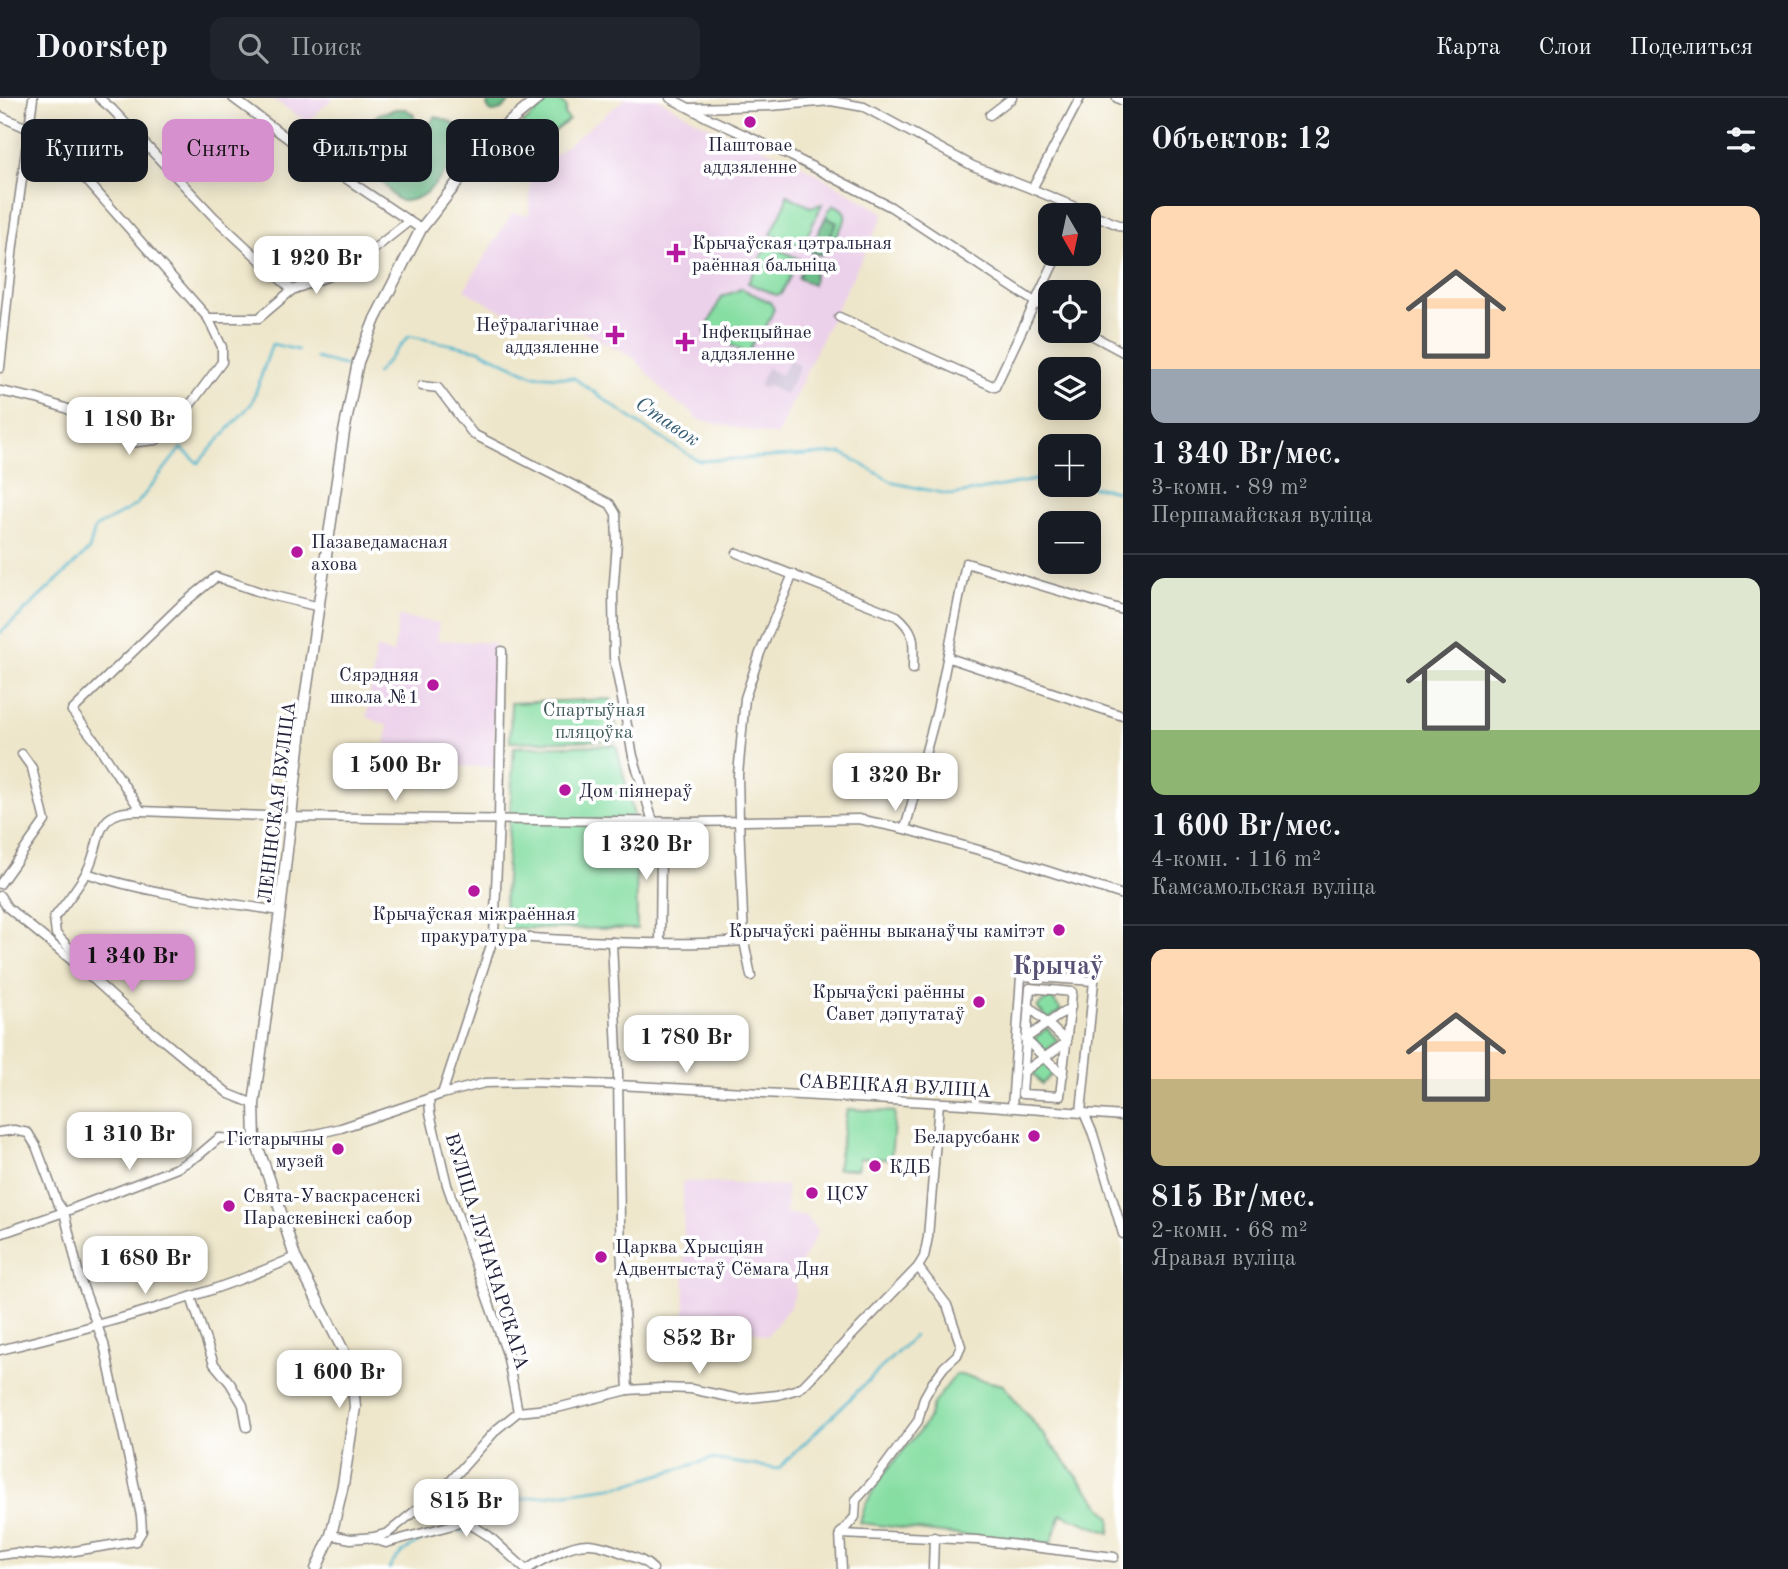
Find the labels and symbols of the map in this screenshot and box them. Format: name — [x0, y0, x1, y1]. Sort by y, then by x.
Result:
marker: Паштовае аддзяленне — [742, 114, 758, 130]
place label: Паштовае аддзяленне — [703, 137, 797, 178]
north arrow — [1038, 203, 1101, 266]
place label: Крычаўская цэтральная раённая бальніца — [692, 235, 892, 276]
pin: 1 920 Br — [244, 236, 388, 296]
marker: Крычаўская цэтральная раённая бальніца — [666, 243, 686, 263]
place label: Неўралагічнае аддзяленне — [476, 317, 599, 358]
place label: Інфекцыйнае аддзяленне — [701, 324, 812, 365]
marker: Неўралагічнае аддзяленне — [605, 325, 625, 345]
marker: Інфекцыйнае аддзяленне — [675, 332, 695, 352]
water label: Ставок — [631, 393, 703, 451]
pin: 1 180 Br — [57, 398, 201, 457]
place label: Пазаведамасная ахова — [311, 534, 448, 575]
marker: Пазаведамасная ахова — [289, 544, 305, 560]
place label: Сярэдняя школа №1 — [330, 667, 419, 708]
marker: Сярэдняя школа №1 — [425, 677, 441, 693]
street label: ЛЕНІНСКАЯ ВУЛІЦА — [257, 700, 300, 904]
park label: Спартыўная пляцоўка — [543, 702, 645, 743]
pin: 1 500 Br — [323, 744, 467, 803]
pin: 1 320 Br — [823, 754, 967, 813]
marker: Дом піянераў — [557, 782, 573, 798]
place label: Дом піянераў — [579, 783, 693, 802]
pin: 1 320 Br — [574, 822, 718, 882]
marker: Крычаўская міжраённая пракуратура — [466, 883, 482, 899]
place label: Крычаўская міжраённая пракуратура — [372, 906, 576, 947]
marker: Крычаўскі раённы выканаўчы камітэт — [1051, 922, 1067, 938]
place label: Крычаўскі раённы выканаўчы камітэт — [729, 923, 1045, 942]
pin: 1 340 Br — [60, 934, 204, 994]
district label: Крычаў — [1012, 954, 1104, 980]
place label: Крычаўскі раённы Савет дэпутатаў — [812, 984, 965, 1025]
marker: Крычаўскі раённы Савет дэпутатаў — [971, 994, 987, 1010]
pin: 1 780 Br — [614, 1016, 758, 1075]
street label: САВЕЦКАЯ ВУЛІЦА — [798, 1073, 992, 1102]
pin: 1 310 Br — [57, 1112, 201, 1172]
marker: Беларусбанк — [1026, 1128, 1042, 1144]
place label: Беларусбанк — [913, 1129, 1020, 1148]
place label: Гістарычны музей — [226, 1131, 324, 1172]
street label: ВУЛІЦА ЛУНАЧАРСКАГА — [441, 1131, 531, 1373]
marker: Гістарычны музей — [330, 1141, 346, 1157]
marker: КДБ — [867, 1158, 883, 1174]
place label: КДБ — [889, 1159, 930, 1178]
marker: ЦСУ — [804, 1185, 820, 1201]
place label: ЦСУ — [826, 1186, 869, 1205]
place label: Свята-Уваскрасенскі Параскевінскі сабор — [243, 1188, 421, 1229]
marker: Свята-Уваскрасенскі Параскевінскі сабор — [221, 1198, 237, 1214]
pin: 1 680 Br — [73, 1236, 217, 1296]
place label: Царква Хрысціян Адвентыстаў Сёмага Дня — [615, 1239, 829, 1280]
marker: Царква Хрысціян Адвентыстаў Сёмага Дня — [593, 1249, 609, 1265]
pin: 852 Br — [642, 1316, 756, 1376]
pin: 1 600 Br — [267, 1350, 411, 1410]
pin: 815 Br — [409, 1480, 523, 1539]

